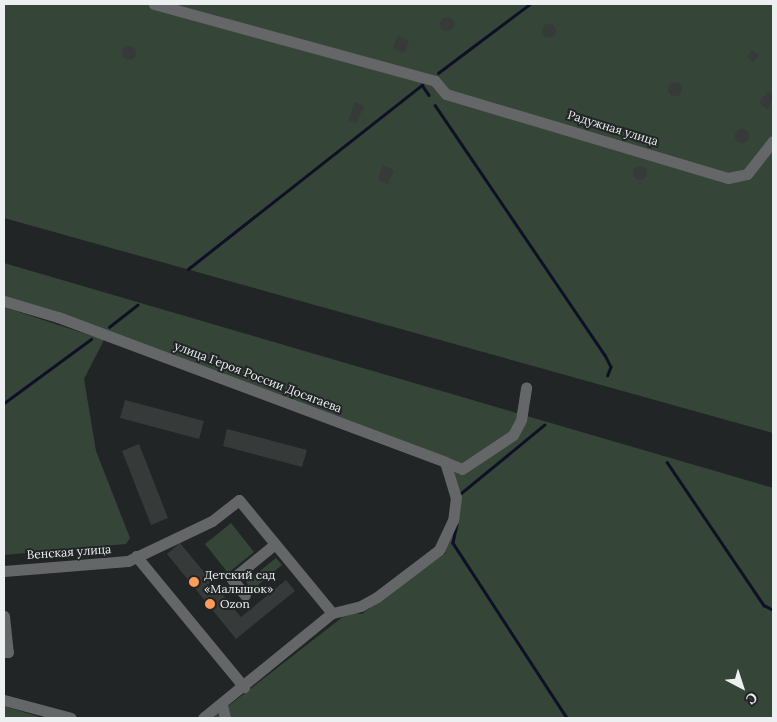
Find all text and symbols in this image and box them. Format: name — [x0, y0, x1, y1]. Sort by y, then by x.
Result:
street label: Радужная улица — [566, 107, 660, 149]
street label: улица Героя России Досягаева — [172, 338, 344, 416]
street label: Венская улица — [26, 542, 112, 562]
place label: Детский сад «Малышок» — [204, 568, 275, 596]
marker: Детский сад «Малышок» — [188, 576, 200, 588]
place label: Ozon — [220, 597, 250, 611]
marker: Ozon — [204, 598, 216, 610]
north arrow — [717, 662, 767, 712]
text: С — [742, 688, 761, 708]

